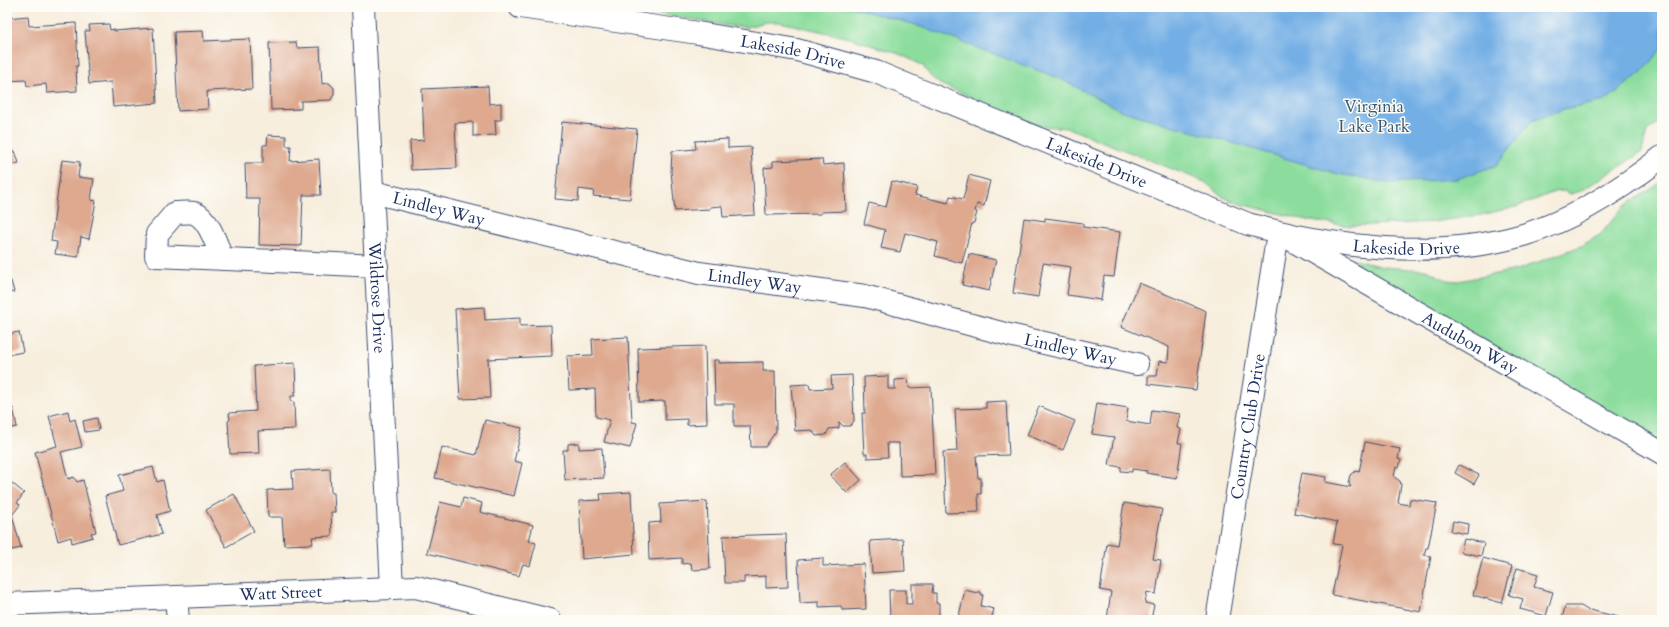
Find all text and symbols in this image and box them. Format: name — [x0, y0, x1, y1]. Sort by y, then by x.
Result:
street label: Lakeside Drive — [739, 29, 849, 75]
park label: Virginia Lake Park — [1338, 95, 1411, 138]
street label: Lakeside Drive — [1043, 131, 1151, 193]
street label: Lindley Way — [390, 186, 488, 231]
street label: Lakeside Drive — [1352, 234, 1461, 260]
street label: Wildrose Drive — [363, 240, 392, 354]
street label: Lindley Way — [706, 263, 803, 299]
street label: Audubon Way — [1418, 306, 1523, 380]
street label: Lindley Way — [1022, 327, 1119, 371]
street label: Country Club Drive — [1225, 352, 1270, 501]
street label: Watt Street — [238, 579, 323, 606]

